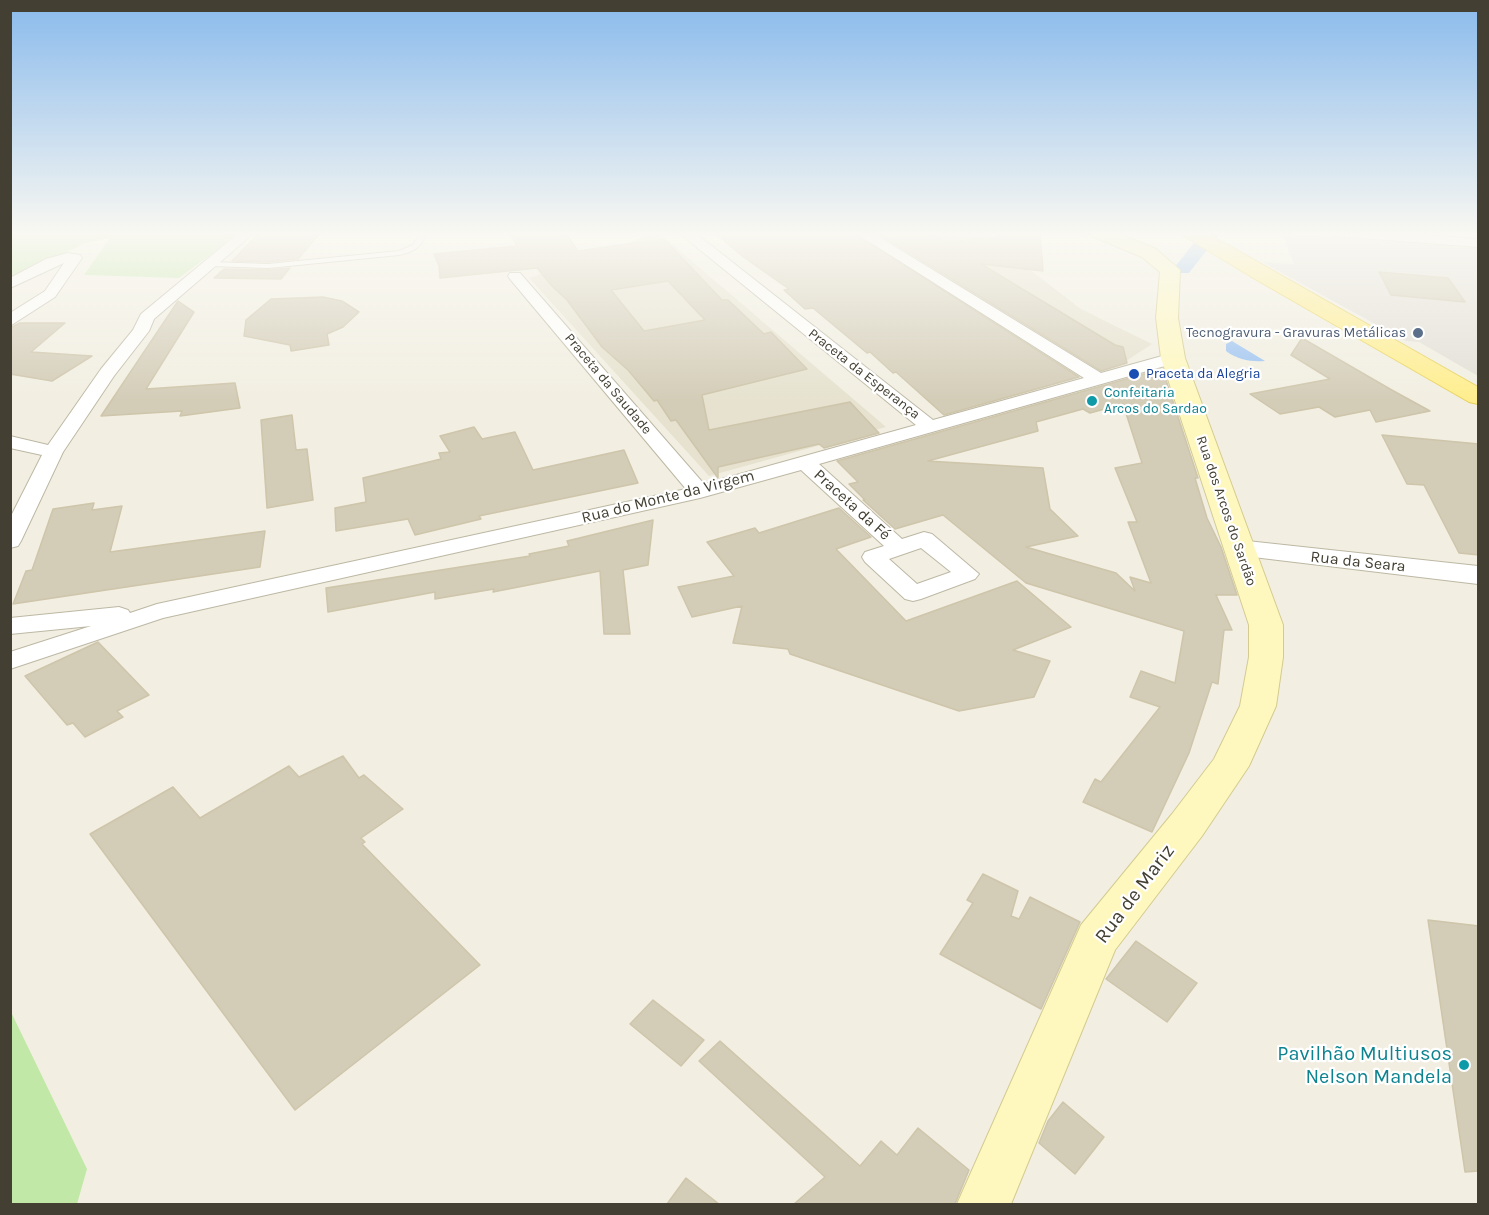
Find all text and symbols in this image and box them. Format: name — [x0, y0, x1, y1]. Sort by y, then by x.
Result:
street label: Praceta da Esperança — [805, 325, 923, 423]
place label: Tecnogravura - Gravuras Metálicas — [1186, 325, 1406, 341]
marker: Tecnogravura - Gravuras Metálicas — [1411, 326, 1425, 340]
street label: Praceta da Saudade — [561, 330, 655, 438]
place label: Praceta da Alegria — [1146, 366, 1261, 382]
marker: Praceta da Alegria — [1127, 367, 1141, 381]
place label: Confeitaria Arcos do Sardao — [1104, 385, 1207, 418]
marker: Confeitaria Arcos do Sardao — [1085, 394, 1099, 408]
street label: Rua dos Arcos do Sardão — [1192, 434, 1260, 588]
street label: Praceta da Fé — [810, 465, 894, 545]
street label: Rua do Monte da Virgem — [579, 466, 757, 528]
street label: Rua da Seara — [1310, 547, 1406, 577]
street label: Rua de Mariz — [1090, 840, 1180, 948]
place label: Pavilhão Multiusos Nelson Mandela — [1277, 1042, 1452, 1089]
marker: Pavilhão Multiusos Nelson Mandela — [1457, 1058, 1471, 1072]

